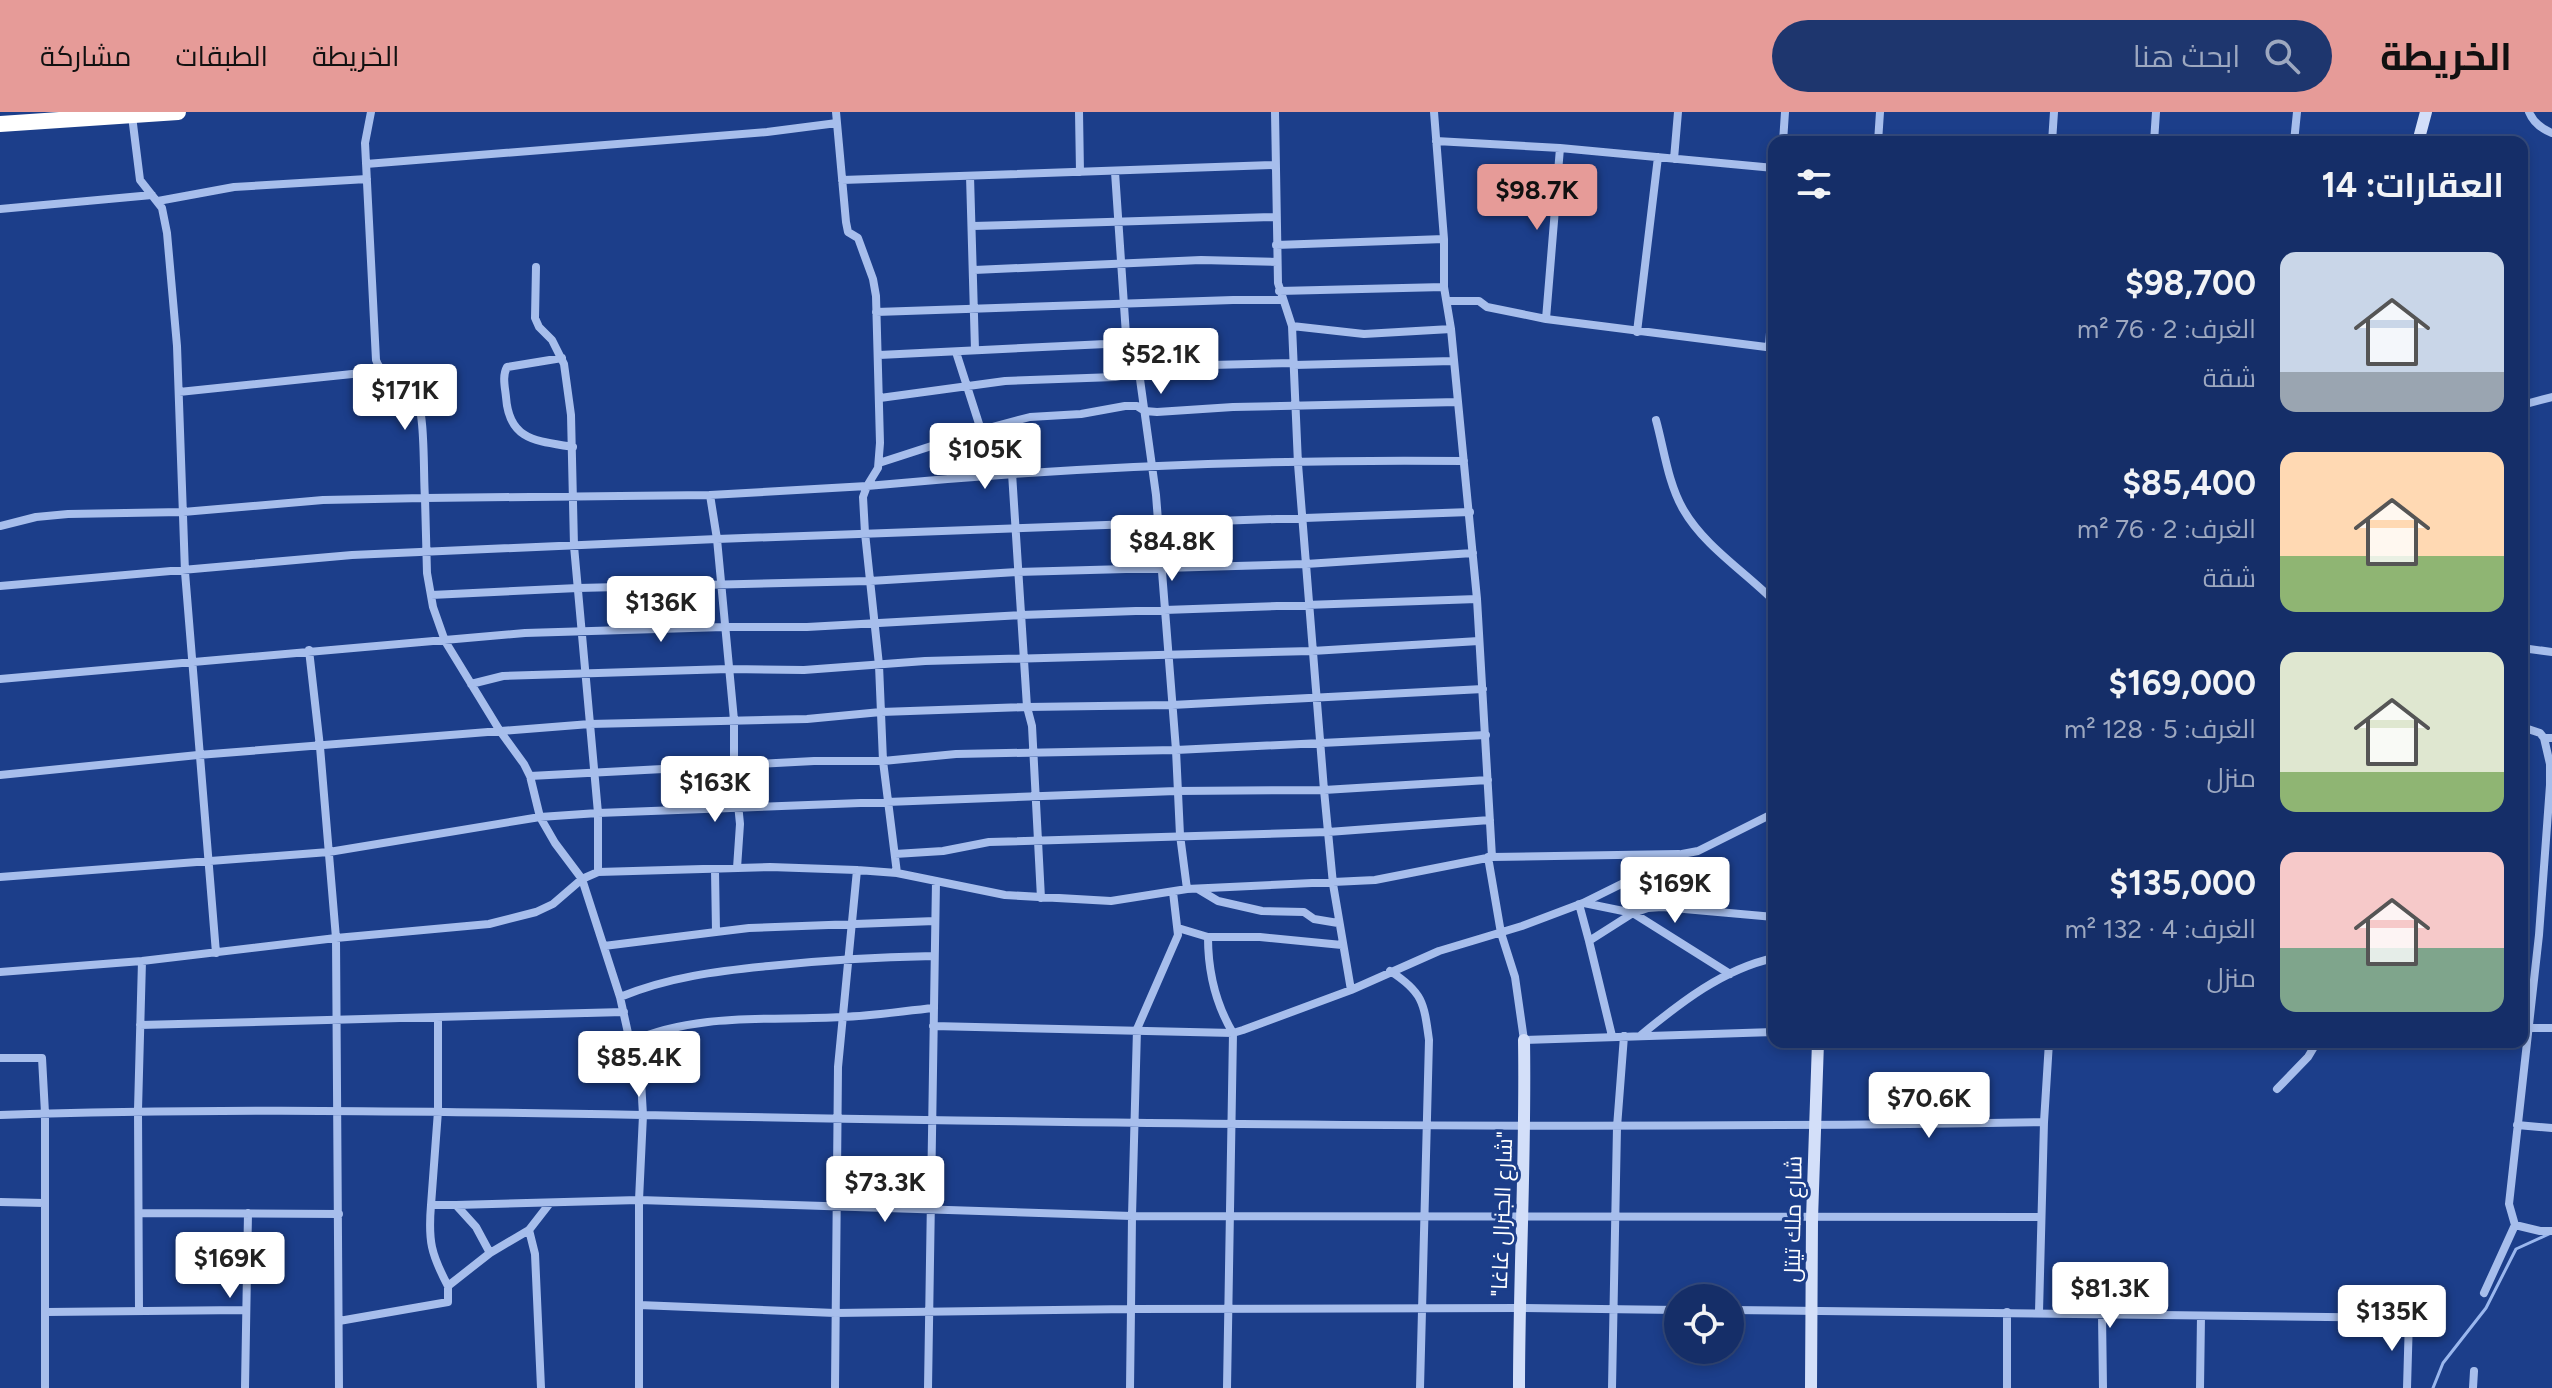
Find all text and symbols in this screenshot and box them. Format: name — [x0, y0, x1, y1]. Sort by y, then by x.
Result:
search box — [1772, 20, 2332, 92]
icon: search — [2260, 34, 2304, 78]
text: الخريطة — [2380, 34, 2512, 80]
text: ابحث هنا — [2133, 38, 2240, 75]
text: مشاركة — [40, 39, 131, 73]
text: الطبقات — [175, 39, 268, 73]
text: الخريطة — [312, 39, 399, 73]
icon: filters — [1792, 162, 1836, 206]
pin: $98.7K — [1472, 164, 1602, 232]
text: العقارات: 14 — [2321, 165, 2504, 206]
text: $98.7K — [1495, 174, 1579, 206]
text: $98,700 — [2125, 263, 2256, 304]
icon: home — [2344, 284, 2440, 380]
text: الغرف: 2 · 76 m² — [2077, 313, 2256, 345]
pin: $52.1K — [1096, 328, 1226, 396]
text: $52.1K — [1121, 338, 1201, 370]
text: شقة — [2203, 362, 2256, 394]
pin: $171K — [349, 364, 461, 432]
text: $171K — [371, 374, 439, 406]
pin: $105K — [929, 423, 1041, 491]
text: $105K — [948, 433, 1022, 465]
text: $85,400 — [2122, 463, 2256, 504]
icon: home — [2344, 484, 2440, 580]
text: الغرف: 2 · 76 m² — [2077, 513, 2256, 545]
pin: $84.8K — [1107, 515, 1237, 583]
text: $84.8K — [1129, 525, 1215, 557]
text: شقة — [2203, 562, 2256, 594]
pin: $136K — [605, 576, 717, 644]
text: $136K — [625, 586, 697, 618]
text: $169,000 — [2109, 663, 2256, 704]
icon: home — [2344, 684, 2440, 780]
text: الغرف: 5 · 128 m² — [2064, 713, 2256, 745]
pin: $163K — [659, 756, 771, 824]
text: منزل — [2207, 762, 2256, 794]
text: $163K — [679, 766, 751, 798]
pin: $169K — [1619, 857, 1731, 925]
text: $135,000 — [2109, 863, 2256, 904]
text: $169K — [1639, 867, 1711, 899]
icon: home — [2344, 884, 2440, 980]
text: الغرف: 4 · 132 m² — [2065, 913, 2256, 945]
text: منزل — [2207, 962, 2256, 994]
pin: $85.4K — [574, 1031, 704, 1099]
text: $85.4K — [596, 1041, 682, 1073]
pin: $70.6K — [1864, 1072, 1994, 1140]
text: $70.6K — [1887, 1082, 1971, 1114]
street label: "شارع الجنرال غاغا" — [1486, 1131, 1519, 1297]
pin: $73.3K — [820, 1156, 950, 1224]
street label: شارع ملك تيتل — [1778, 1156, 1809, 1283]
text: $73.3K — [844, 1166, 926, 1198]
pin: $169K — [174, 1232, 286, 1300]
text: $169K — [194, 1242, 266, 1274]
pin: $81.3K — [2045, 1262, 2175, 1330]
text: $81.3K — [2070, 1272, 2150, 1304]
map controls — [1664, 1284, 1744, 1364]
button: locate — [1664, 1284, 1744, 1364]
pin: $135K — [2336, 1285, 2448, 1353]
text: $135K — [2356, 1295, 2428, 1327]

